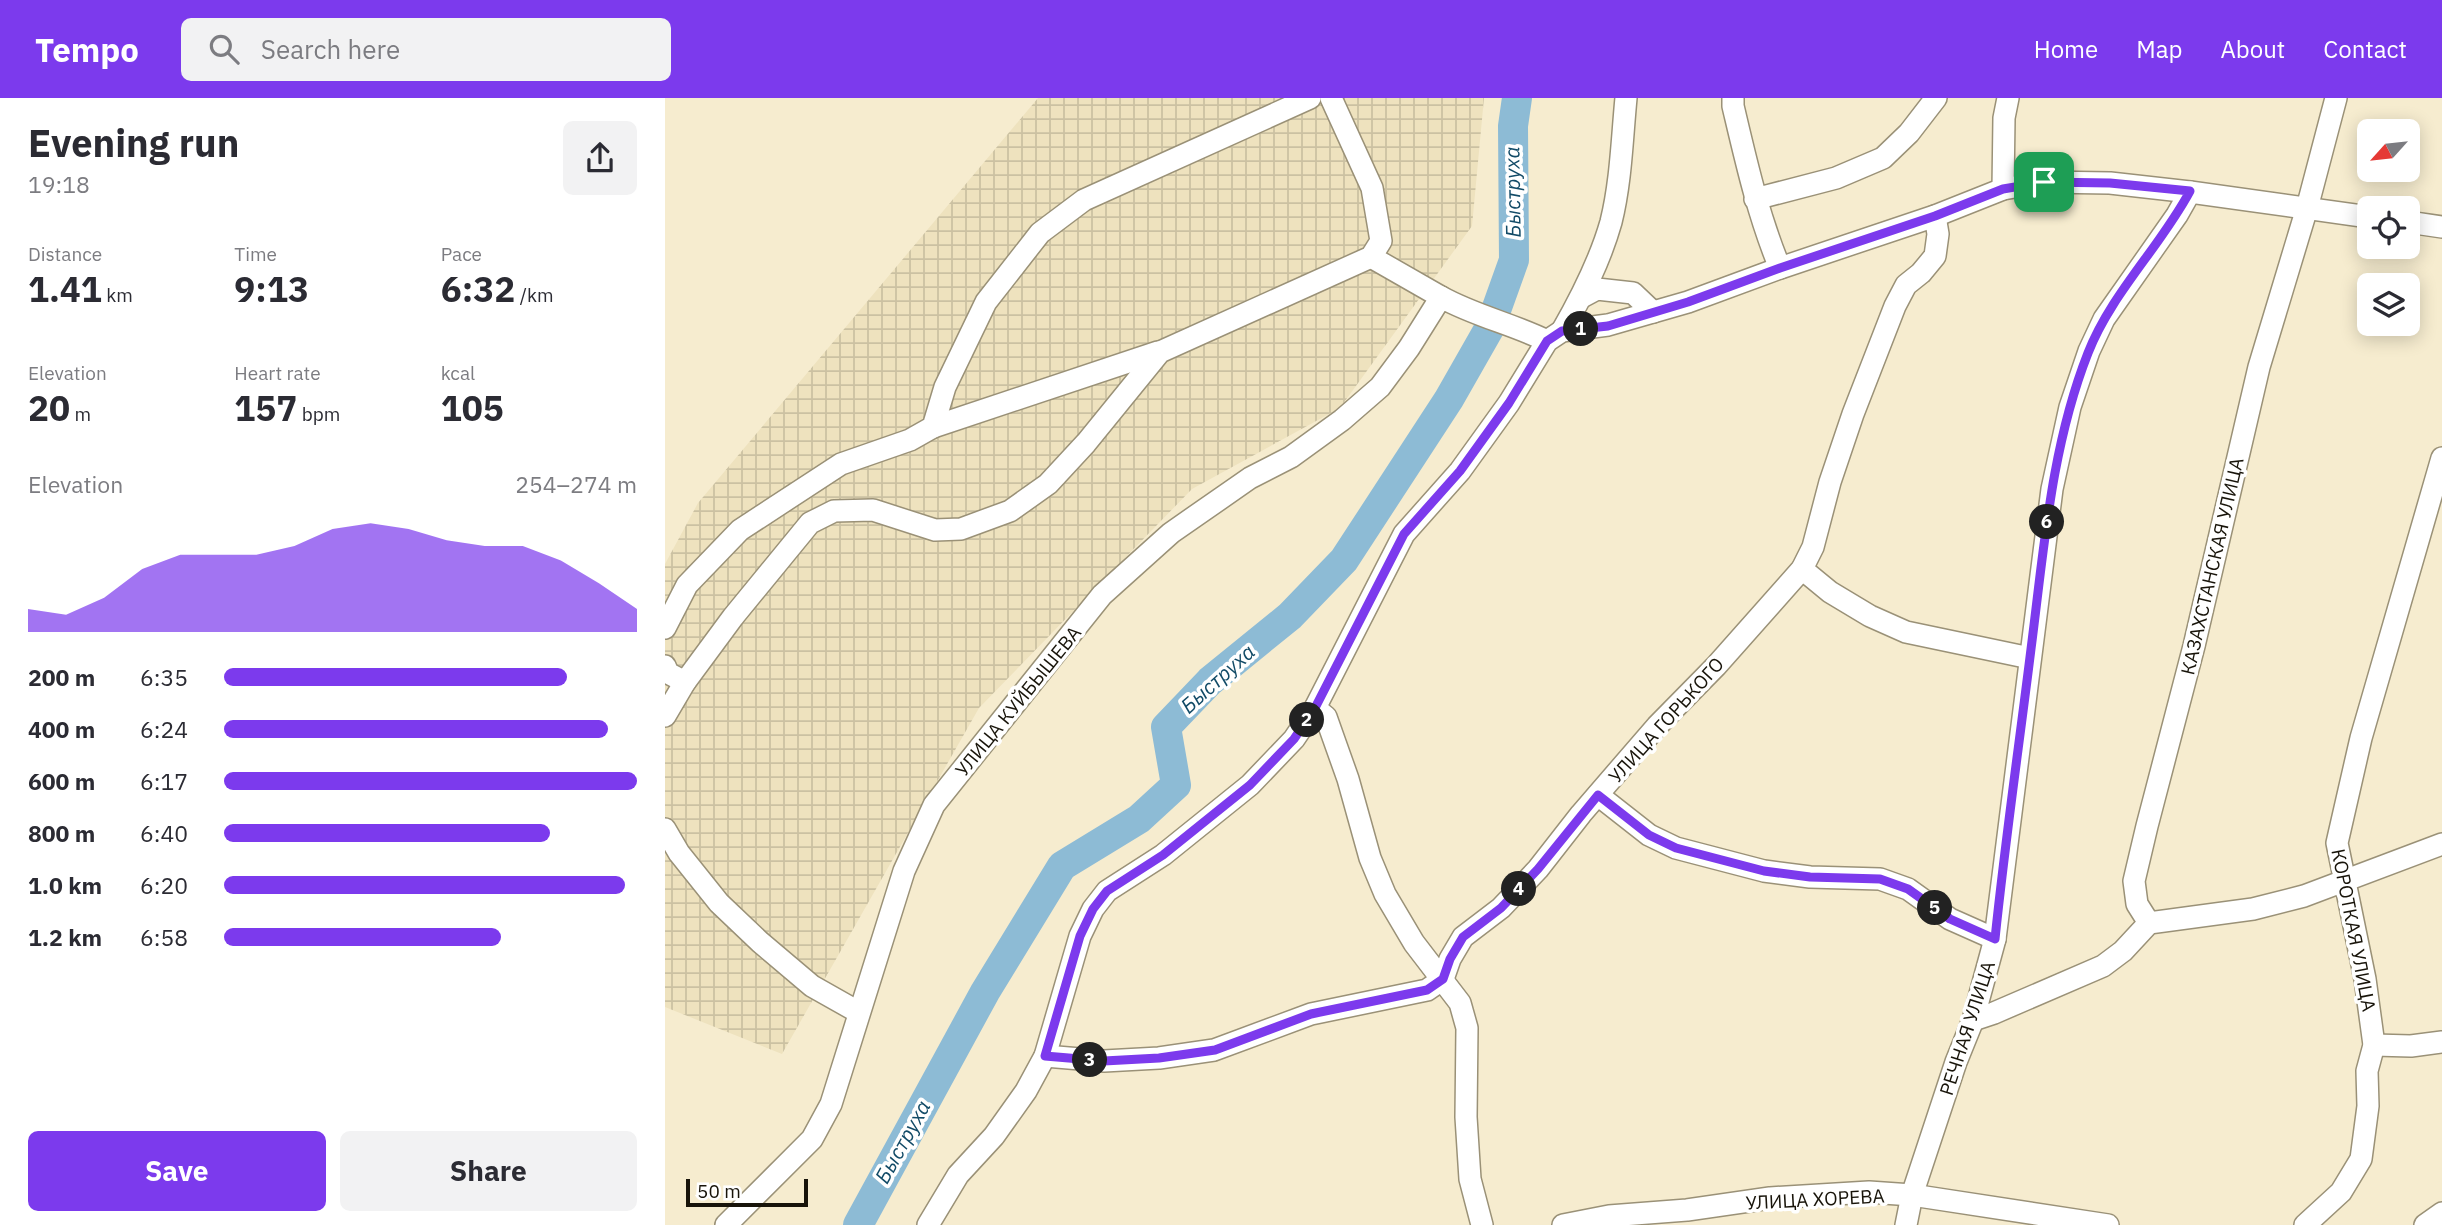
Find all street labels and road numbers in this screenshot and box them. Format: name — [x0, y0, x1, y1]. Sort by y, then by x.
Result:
street label: КАЗАХСТАНСКАЯ УЛИЦА — [2175, 455, 2249, 677]
street label: УЛИЦА КУЙБЫШЕВА — [950, 621, 1086, 781]
street label: УЛИЦА ГОРЬКОГО — [1603, 652, 1729, 788]
street label: КОРОТКАЯ УЛИЦА — [2326, 847, 2382, 1013]
street label: РЕЧНАЯ УЛИЦА — [1934, 958, 2000, 1098]
street label: УЛИЦА ХОРЕВА — [1745, 1183, 1885, 1215]

